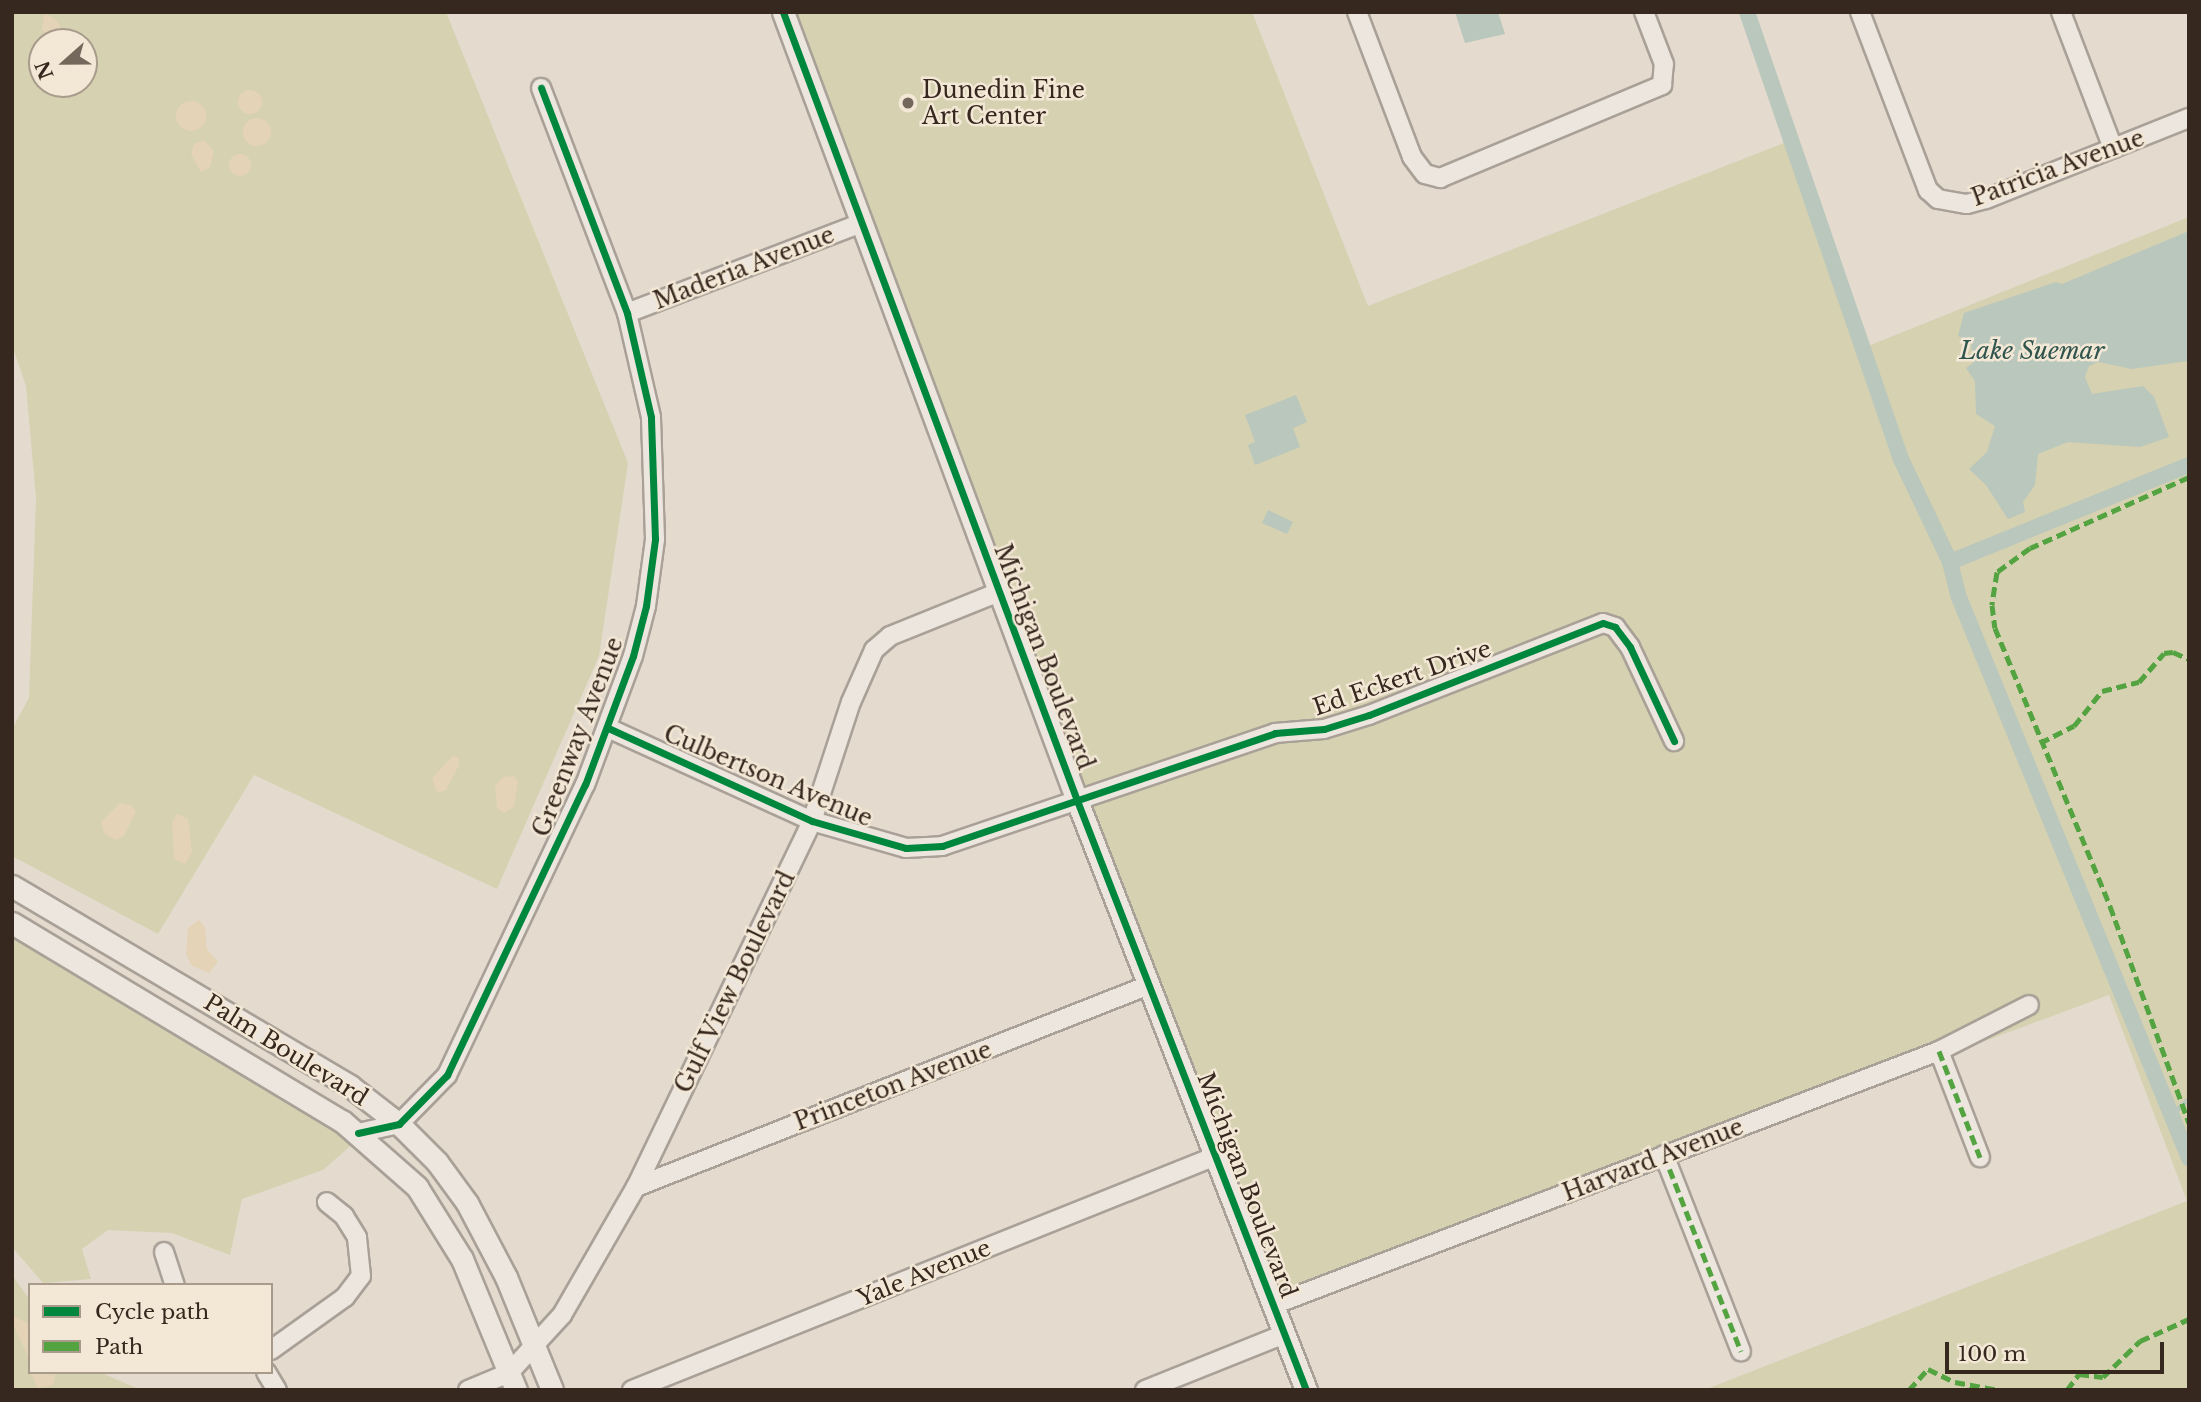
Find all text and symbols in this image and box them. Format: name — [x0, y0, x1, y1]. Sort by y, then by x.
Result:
north arrow — [28, 28, 98, 98]
text: N — [31, 58, 59, 82]
place label: Dunedin Fine Art Center — [922, 76, 1085, 130]
marker: Dunedin Fine Art Center — [900, 95, 916, 111]
street label: Patricia Avenue — [1967, 124, 2149, 212]
street label: Maderia Avenue — [649, 221, 839, 315]
water label: Lake Suemar — [1959, 337, 2105, 365]
street label: Michigan Boulevard — [988, 540, 1100, 774]
street label: Greenway Avenue — [527, 633, 629, 841]
street label: Ed Eckert Drive — [1309, 635, 1495, 721]
street label: Culbertson Avenue — [659, 719, 877, 833]
street label: Gulf View Boulevard — [669, 866, 801, 1098]
street label: Palm Boulevard — [199, 988, 373, 1112]
street label: Princeton Avenue — [790, 1036, 996, 1136]
street label: Michigan Boulevard — [1191, 1068, 1303, 1302]
street label: Harvard Avenue — [1558, 1113, 1748, 1207]
street label: Yale Avenue — [853, 1234, 995, 1312]
legend — [28, 1283, 273, 1374]
text: Cycle path — [95, 1299, 209, 1325]
scale bar — [1949, 1328, 2168, 1372]
text: Path — [95, 1334, 143, 1360]
text: 100 m — [1958, 1341, 2026, 1367]

